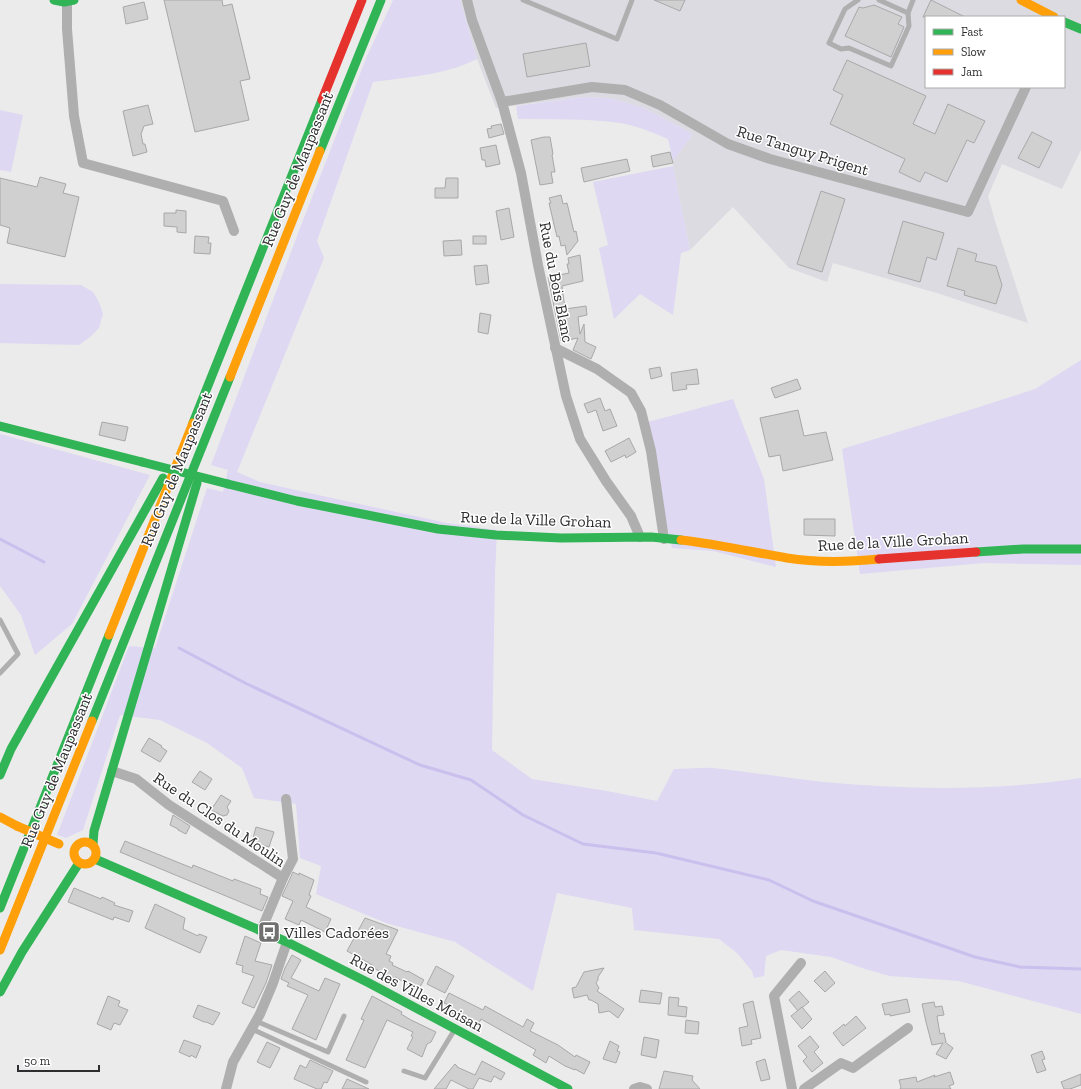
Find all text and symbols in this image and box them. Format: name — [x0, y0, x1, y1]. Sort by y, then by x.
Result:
legend — [925, 16, 1065, 88]
text: Fast — [961, 25, 984, 39]
text: Slow — [961, 45, 987, 59]
text: Jam — [961, 65, 983, 79]
street label: Rue Guy de Maupassant — [258, 89, 337, 249]
street label: Rue Tanguy Prigent — [735, 121, 871, 180]
street label: Rue du Bois Blanc — [535, 220, 578, 344]
street label: Rue Guy de Maupassant — [137, 389, 216, 549]
street label: Rue de la Ville Grohan — [460, 507, 613, 532]
street label: Rue de la Ville Grohan — [817, 528, 970, 555]
street label: Rue Guy de Maupassant — [17, 690, 96, 850]
street label: Rue du Clos du Moulin — [150, 768, 290, 871]
bus stop icon: Villes Cadorées — [256, 919, 282, 945]
place label: Villes Cadorées — [283, 923, 389, 942]
street label: Rue des Villes Moisan — [347, 949, 487, 1036]
scale bar — [18, 1047, 99, 1073]
text: 50 m — [24, 1054, 51, 1068]

